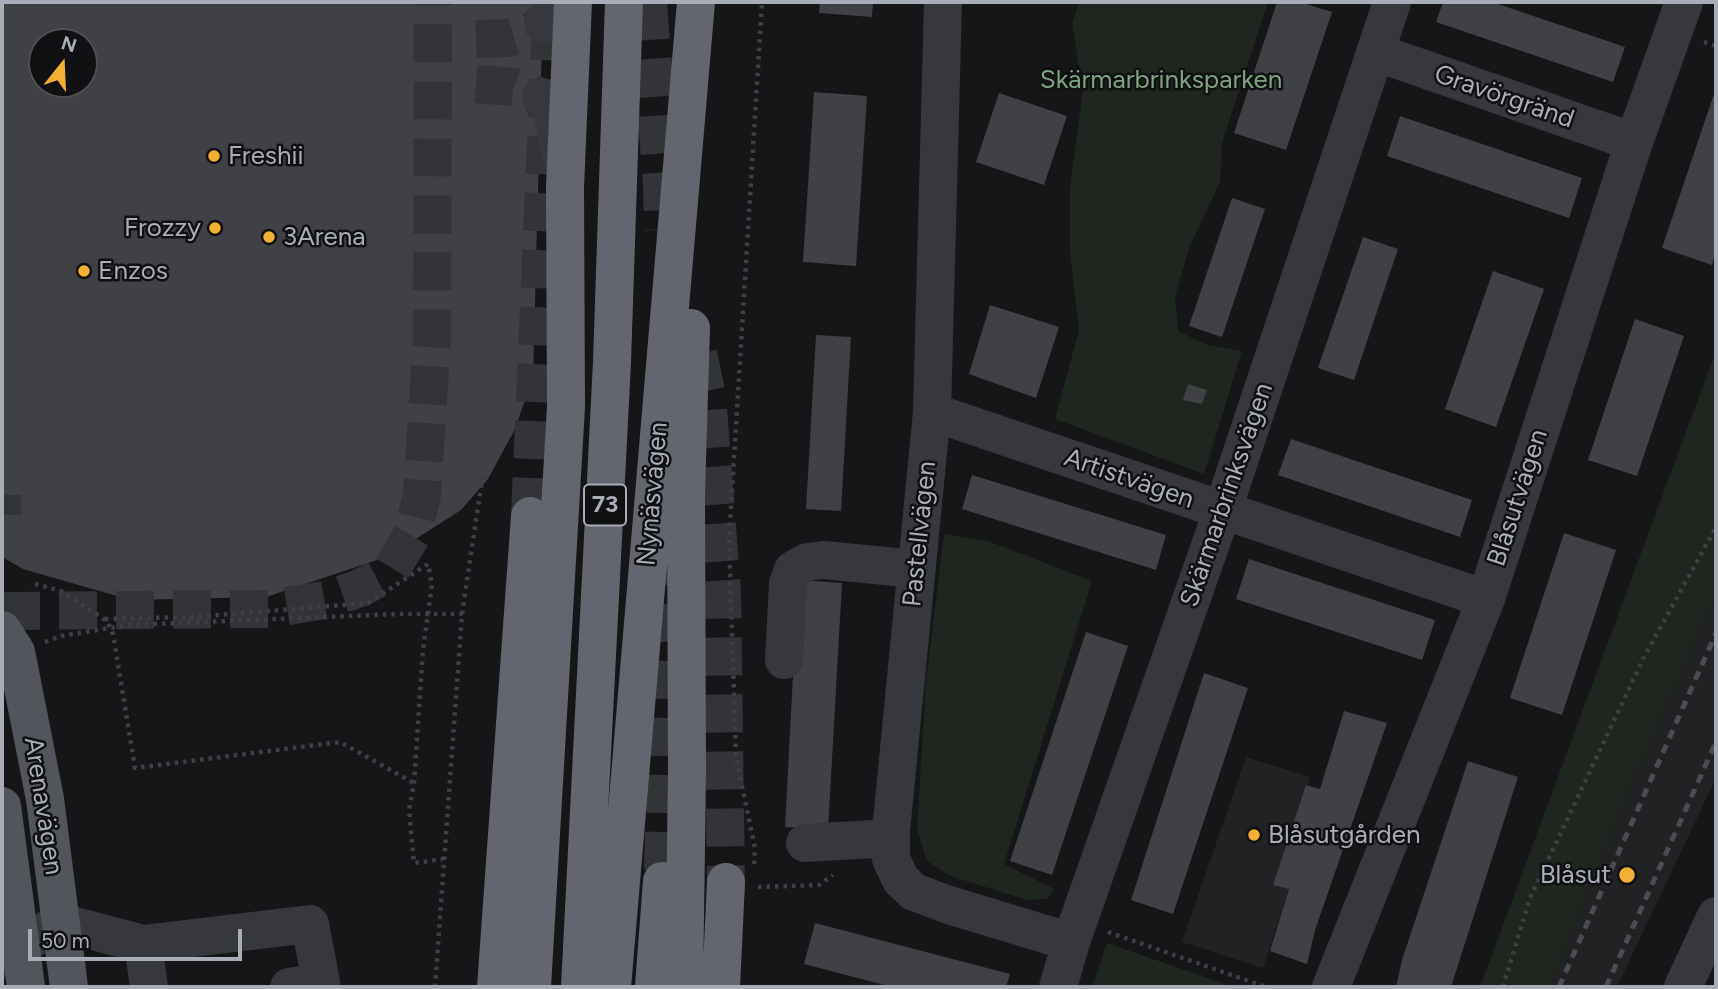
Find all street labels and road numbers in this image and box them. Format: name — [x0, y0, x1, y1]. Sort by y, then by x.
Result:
street label: Gravörgränd — [1430, 59, 1578, 135]
street label: Skärmarbrinksvägen — [1174, 379, 1280, 611]
street label: Nynäsvägen — [631, 421, 675, 567]
street label: Blåsutvägen — [1481, 426, 1555, 570]
street label: Artistvägen — [1060, 442, 1198, 516]
street label: Pastellvägen — [897, 460, 943, 608]
road number: 73 — [584, 484, 626, 526]
street label: Arenavägen — [17, 735, 69, 877]

